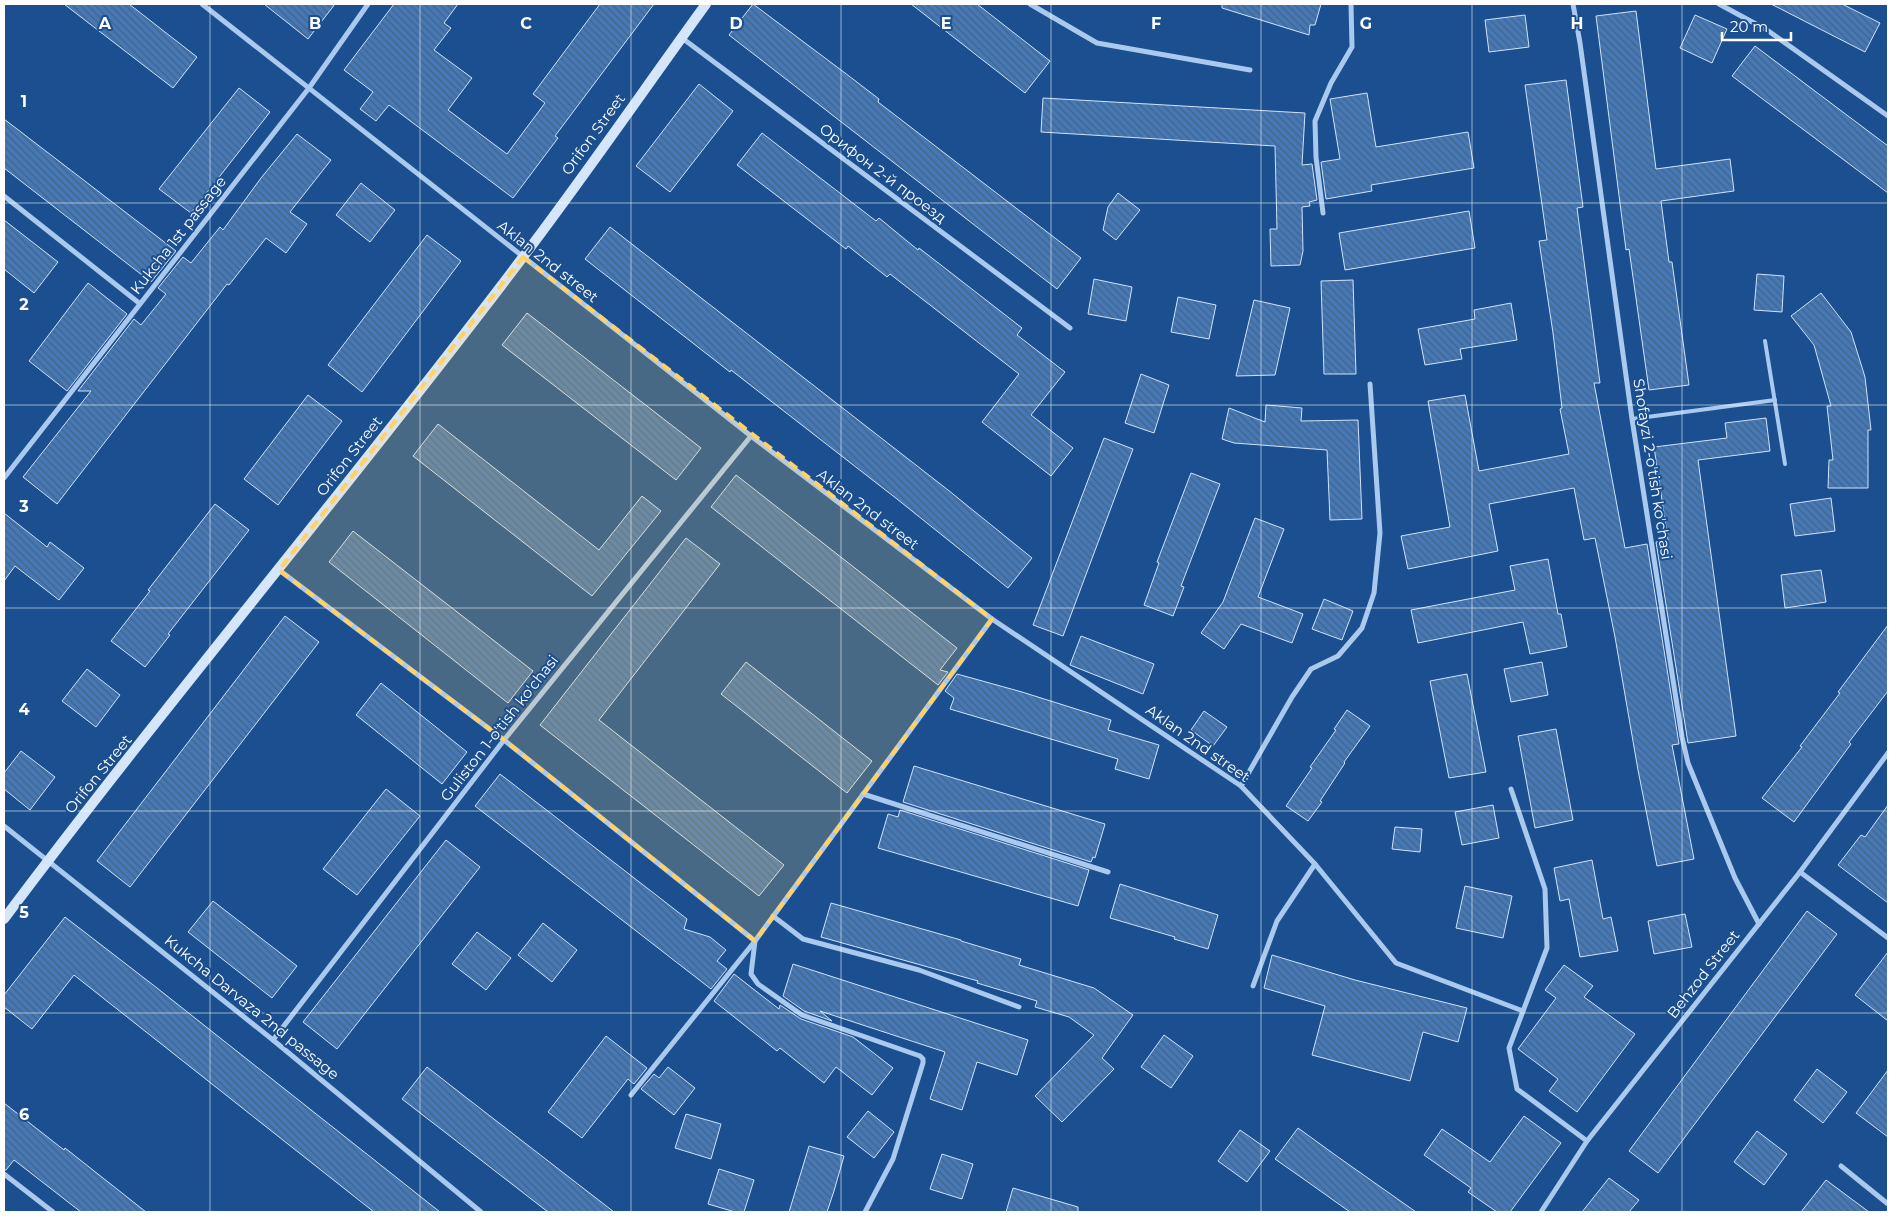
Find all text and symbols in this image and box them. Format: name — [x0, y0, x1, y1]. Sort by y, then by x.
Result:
scale bar — [1722, 10, 1791, 42]
text: A — [98, 14, 112, 33]
text: B — [309, 14, 321, 33]
text: C — [520, 14, 532, 33]
text: D — [729, 14, 743, 33]
text: E — [941, 14, 951, 33]
text: F — [1151, 14, 1161, 33]
text: G — [1360, 14, 1372, 33]
text: H — [1571, 14, 1583, 33]
text: 20 m — [1730, 17, 1768, 36]
street label: Orifon Street — [557, 89, 629, 179]
text: 1 — [21, 92, 27, 111]
street label: Орифон 2-й проезд — [816, 119, 950, 227]
street label: Kukcha 1st passage — [126, 172, 230, 298]
street label: Аklаn 2nd street — [494, 216, 602, 306]
text: 2 — [19, 295, 29, 314]
street label: Shofayzi 2-o'tish ko'chasi — [1629, 377, 1677, 561]
street label: Orifon Street — [312, 412, 386, 500]
street label: Аklаn 2nd street — [813, 464, 923, 554]
text: 3 — [18, 497, 29, 516]
street label: Guliston 1-o'tish ko'chasi — [436, 651, 562, 805]
text: 4 — [18, 700, 30, 719]
street label: Аklаn 2nd street — [1142, 700, 1254, 786]
street label: Orifon Street — [60, 731, 136, 817]
text: 5 — [19, 903, 29, 922]
street label: Behzod Street — [1663, 926, 1743, 1022]
street label: Kukcha Darvaza 2nd passage — [161, 931, 343, 1083]
text: 6 — [19, 1105, 29, 1124]

